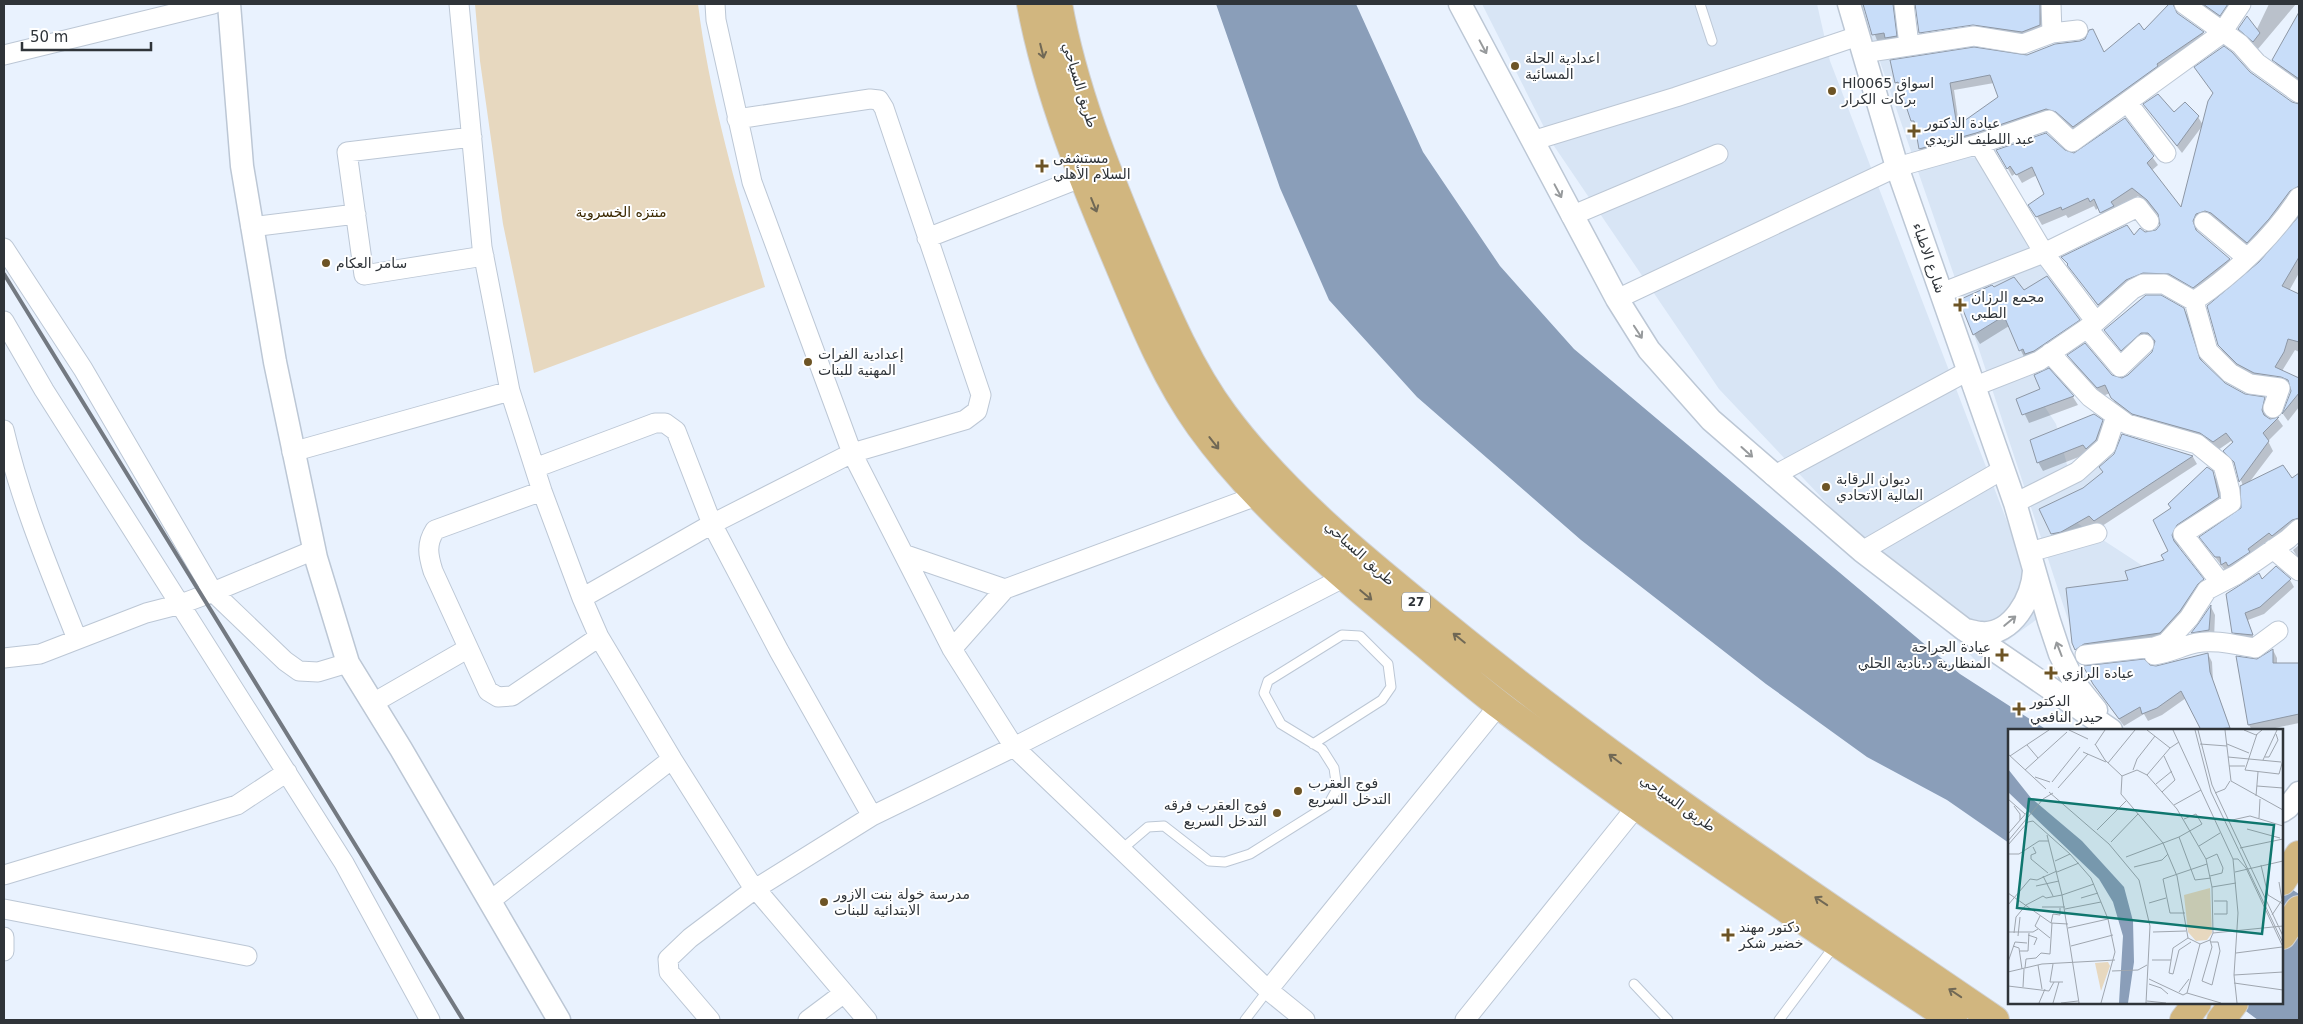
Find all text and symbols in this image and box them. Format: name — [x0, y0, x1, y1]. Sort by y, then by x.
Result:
scale bar — [22, 20, 151, 52]
text: 50 m — [30, 28, 68, 46]
one-way arrow — [1479, 39, 1488, 54]
street label: طريق السياحي — [1058, 40, 1101, 130]
one-way arrow — [1038, 43, 1047, 59]
place label: اعدادية الحلة المسائية — [1525, 50, 1600, 82]
marker: اعدادية الحلة المسائية — [1509, 60, 1521, 72]
place label: Hl0065 اسواق بركات الكرار — [1841, 75, 1934, 108]
marker: Hl0065 اسواق بركات الكرار — [1826, 85, 1838, 97]
place label: عيادة الدكتور عبد اللطيف الزيدي — [1924, 115, 2035, 148]
marker: عيادة الدكتور عبد اللطيف الزيدي — [1907, 124, 1921, 138]
place label: مستشفى السلام الأهلي — [1053, 150, 1131, 183]
marker: مستشفى السلام الأهلي — [1035, 159, 1049, 173]
one-way arrow — [1554, 183, 1563, 198]
one-way arrow — [1090, 197, 1099, 212]
park label: منتزه الخسروية — [575, 204, 667, 221]
street label: شارع الاطباء — [1909, 221, 1949, 296]
place label: سامر العكام — [336, 255, 407, 272]
marker: سامر العكام — [320, 257, 332, 269]
place label: مجمع الرزان الطبي — [1971, 289, 2044, 322]
marker: مجمع الرزان الطبي — [1953, 298, 1967, 312]
one-way arrow — [1633, 325, 1643, 339]
place label: إعدادية الفرات المهنية للبنات — [818, 346, 904, 379]
marker: إعدادية الفرات المهنية للبنات — [802, 356, 814, 368]
one-way arrow — [1208, 436, 1219, 449]
one-way arrow — [1740, 447, 1753, 458]
place label: ديوان الرقابة المالية الاتحادي — [1836, 471, 1923, 504]
marker: ديوان الرقابة المالية الاتحادي — [1820, 481, 1832, 493]
street label: طريق السياحي — [1321, 517, 1398, 589]
one-way arrow — [1359, 589, 1372, 600]
road number: 27 — [1402, 592, 1430, 612]
one-way arrow — [2003, 615, 2016, 627]
one-way arrow — [1453, 632, 1466, 643]
place label: عيادة الجراحة المنظارية د.نادية الحلي — [1858, 639, 1991, 672]
one-way arrow — [2054, 642, 2063, 657]
marker: عيادة الجراحة المنظارية د.نادية الحلي — [1995, 648, 2009, 662]
place label: عيادة الرازي — [2062, 665, 2134, 682]
marker: عيادة الرازي — [2044, 666, 2058, 680]
place label: الدكتور حيدر النافعي — [2029, 693, 2103, 726]
marker: الدكتور حيدر النافعي — [2012, 702, 2026, 716]
inset map — [2008, 729, 2283, 1004]
one-way arrow — [1609, 753, 1622, 764]
street label: طريق السياحي — [1637, 771, 1719, 836]
place label: فوج العقرب التدخل السريع — [1308, 775, 1391, 808]
marker: فوج العقرب التدخل السريع — [1292, 785, 1304, 797]
place label: فوج العقرب فرقه التدخل السريع — [1164, 797, 1267, 830]
marker: فوج العقرب فرقه التدخل السريع — [1271, 807, 1283, 819]
place label: مدرسة خولة بنت الازور الابتدائية للبنات — [833, 886, 970, 918]
marker: مدرسة خولة بنت الازور الابتدائية للبنات — [818, 896, 830, 908]
one-way arrow — [1814, 896, 1828, 906]
place label: دكتور مهند خضير شكر — [1738, 919, 1803, 952]
marker: دكتور مهند خضير شكر — [1721, 928, 1735, 942]
one-way arrow — [1948, 988, 1962, 998]

